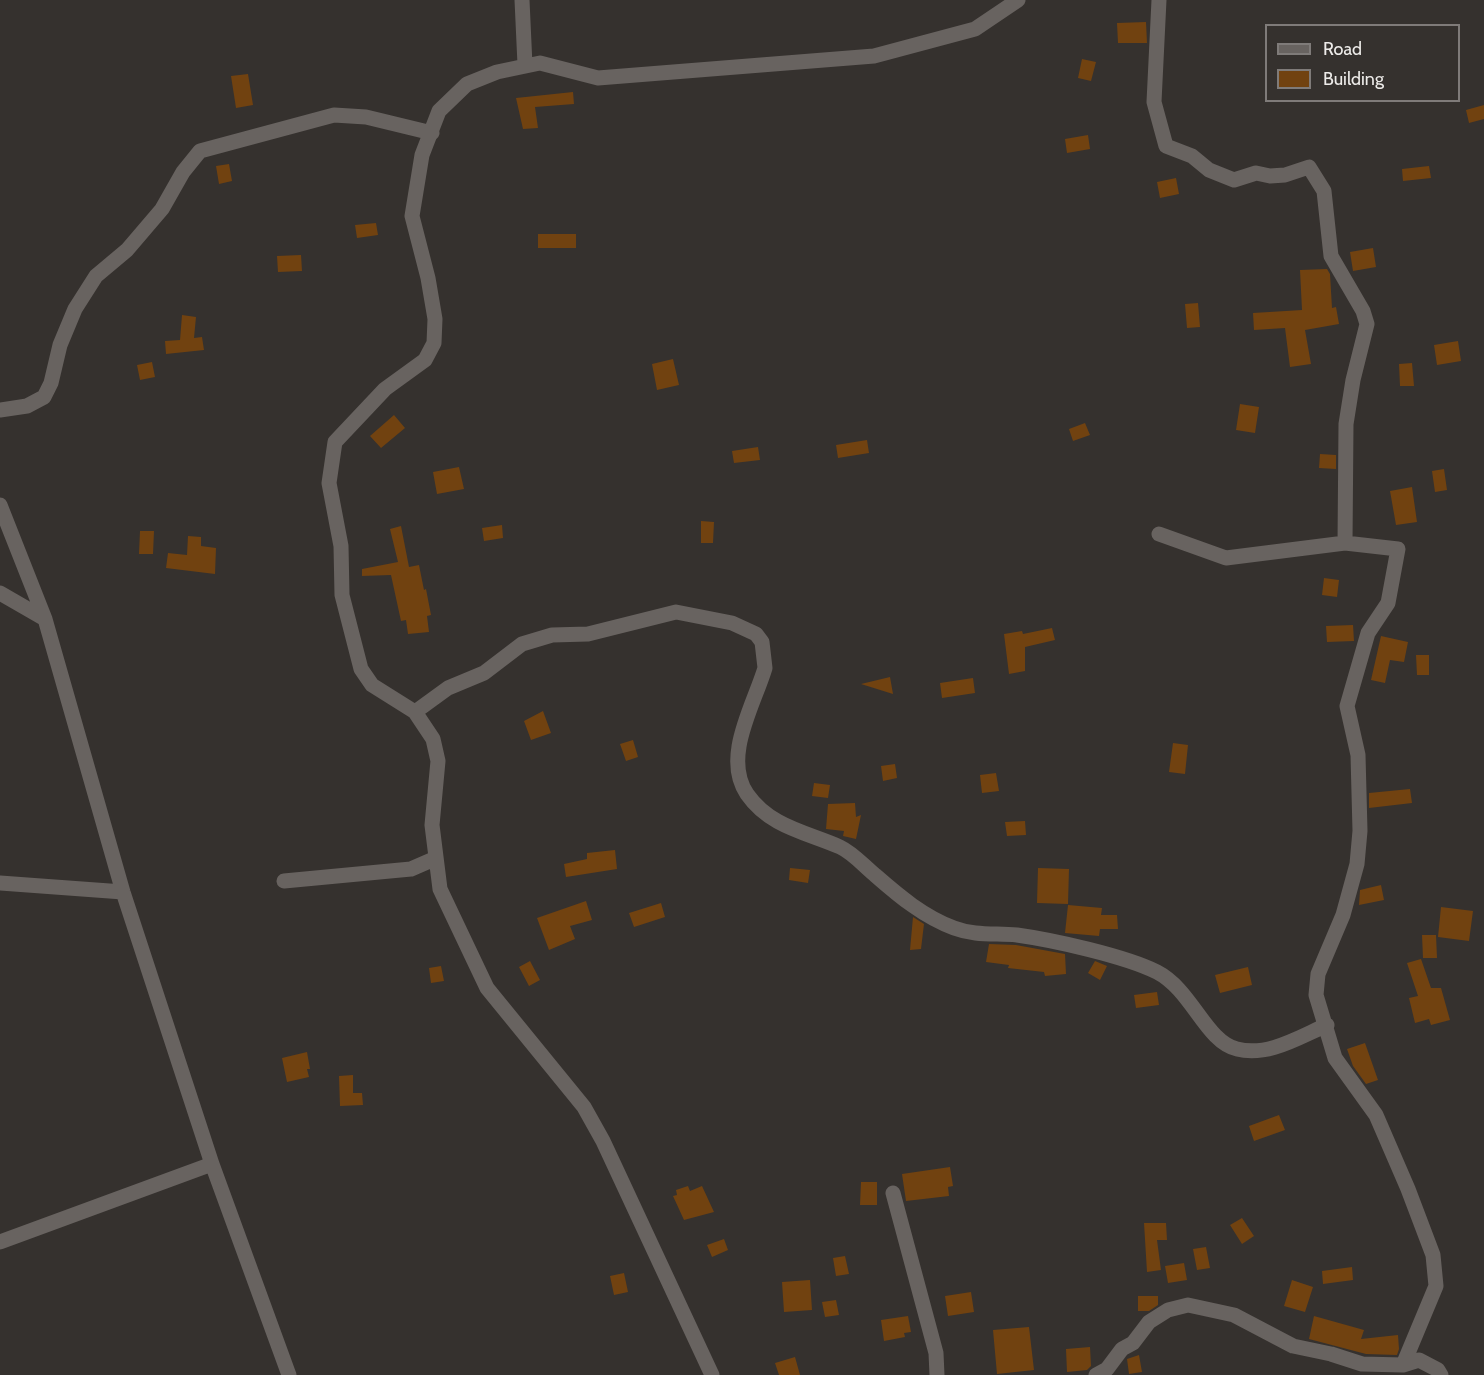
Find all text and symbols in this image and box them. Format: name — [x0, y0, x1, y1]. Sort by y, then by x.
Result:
legend — [1265, 24, 1460, 102]
text: Road — [1323, 38, 1362, 60]
text: Building — [1323, 68, 1384, 90]

